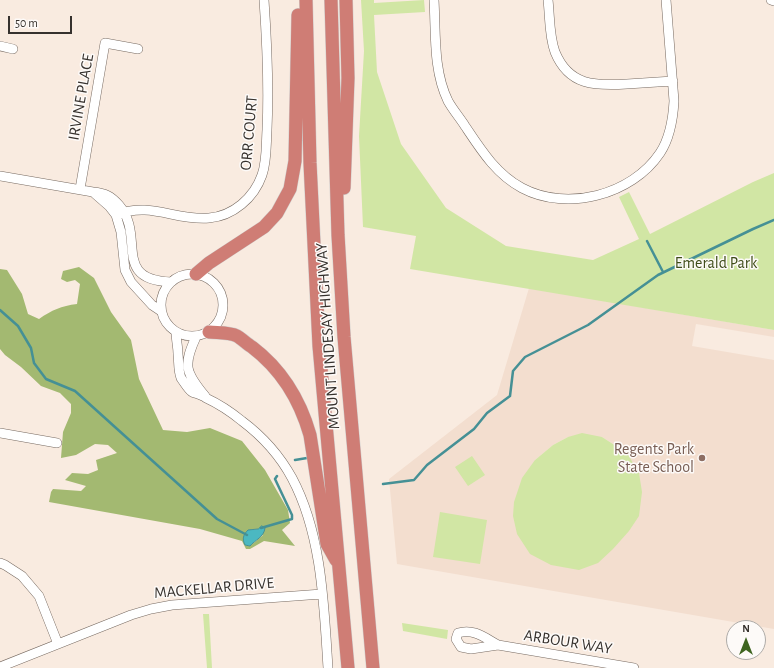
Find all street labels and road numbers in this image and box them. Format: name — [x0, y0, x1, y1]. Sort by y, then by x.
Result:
street label: IRVINE PLACE — [64, 52, 98, 142]
street label: ORR COURT — [236, 95, 262, 171]
street label: MOUNT LINDESAY HIGHWAY — [312, 242, 344, 430]
street label: MACKELLAR DRIVE — [153, 573, 275, 603]
street label: ARBOUR WAY — [522, 626, 614, 658]

